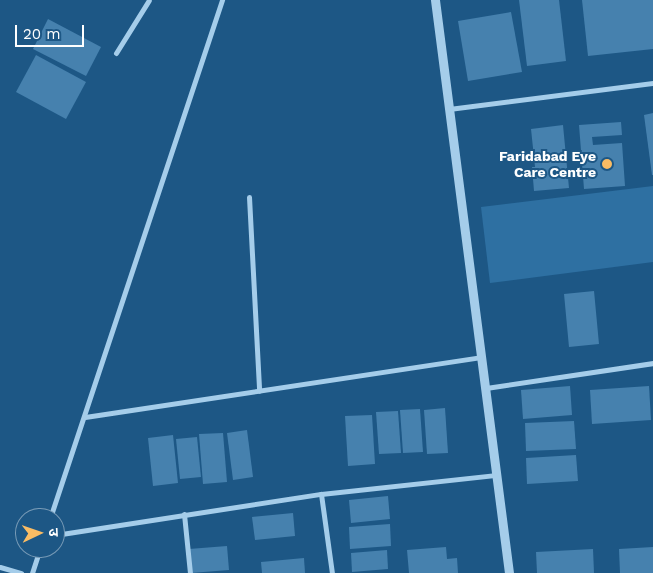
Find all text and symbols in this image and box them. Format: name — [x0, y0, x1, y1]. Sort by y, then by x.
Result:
scale bar — [18, 15, 86, 47]
text: 20 m — [23, 25, 61, 43]
place label: Faridabad Eye Care Centre — [499, 148, 596, 180]
marker: Faridabad Eye Care Centre — [600, 157, 614, 171]
north arrow — [15, 508, 65, 558]
text: उ — [46, 528, 62, 537]

